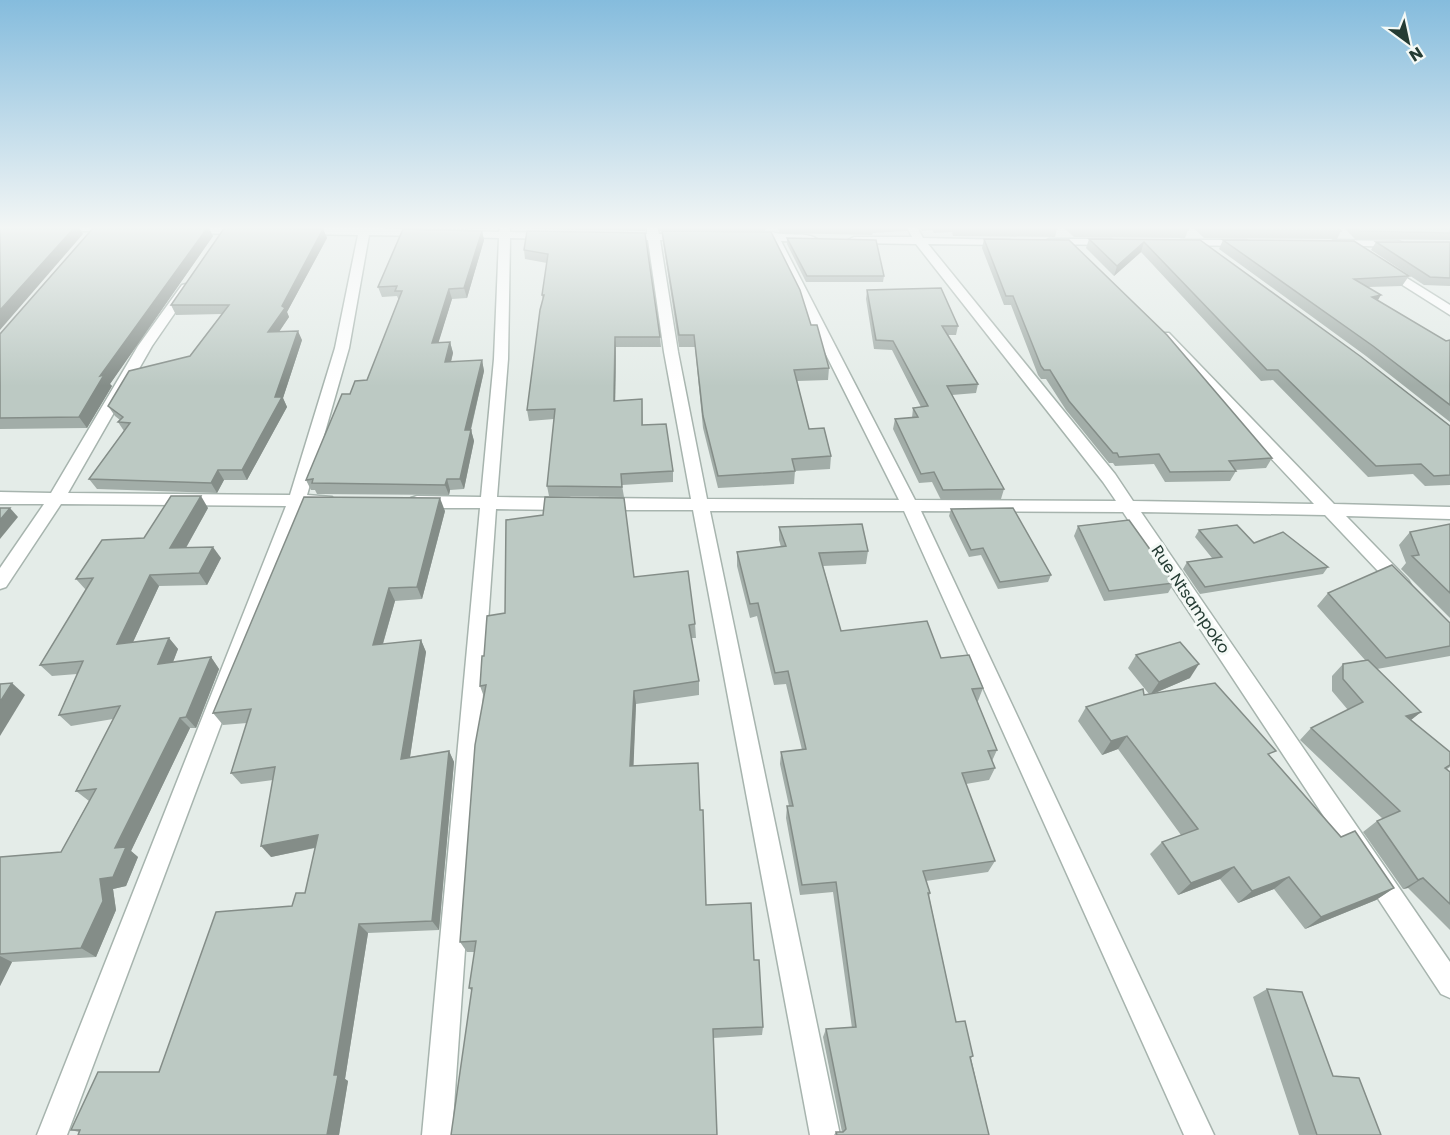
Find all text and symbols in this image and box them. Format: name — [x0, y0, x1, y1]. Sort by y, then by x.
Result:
north arrow — [1378, 12, 1438, 72]
text: N — [1405, 41, 1427, 67]
street label: Rue Ntsampoko — [1146, 540, 1235, 658]

